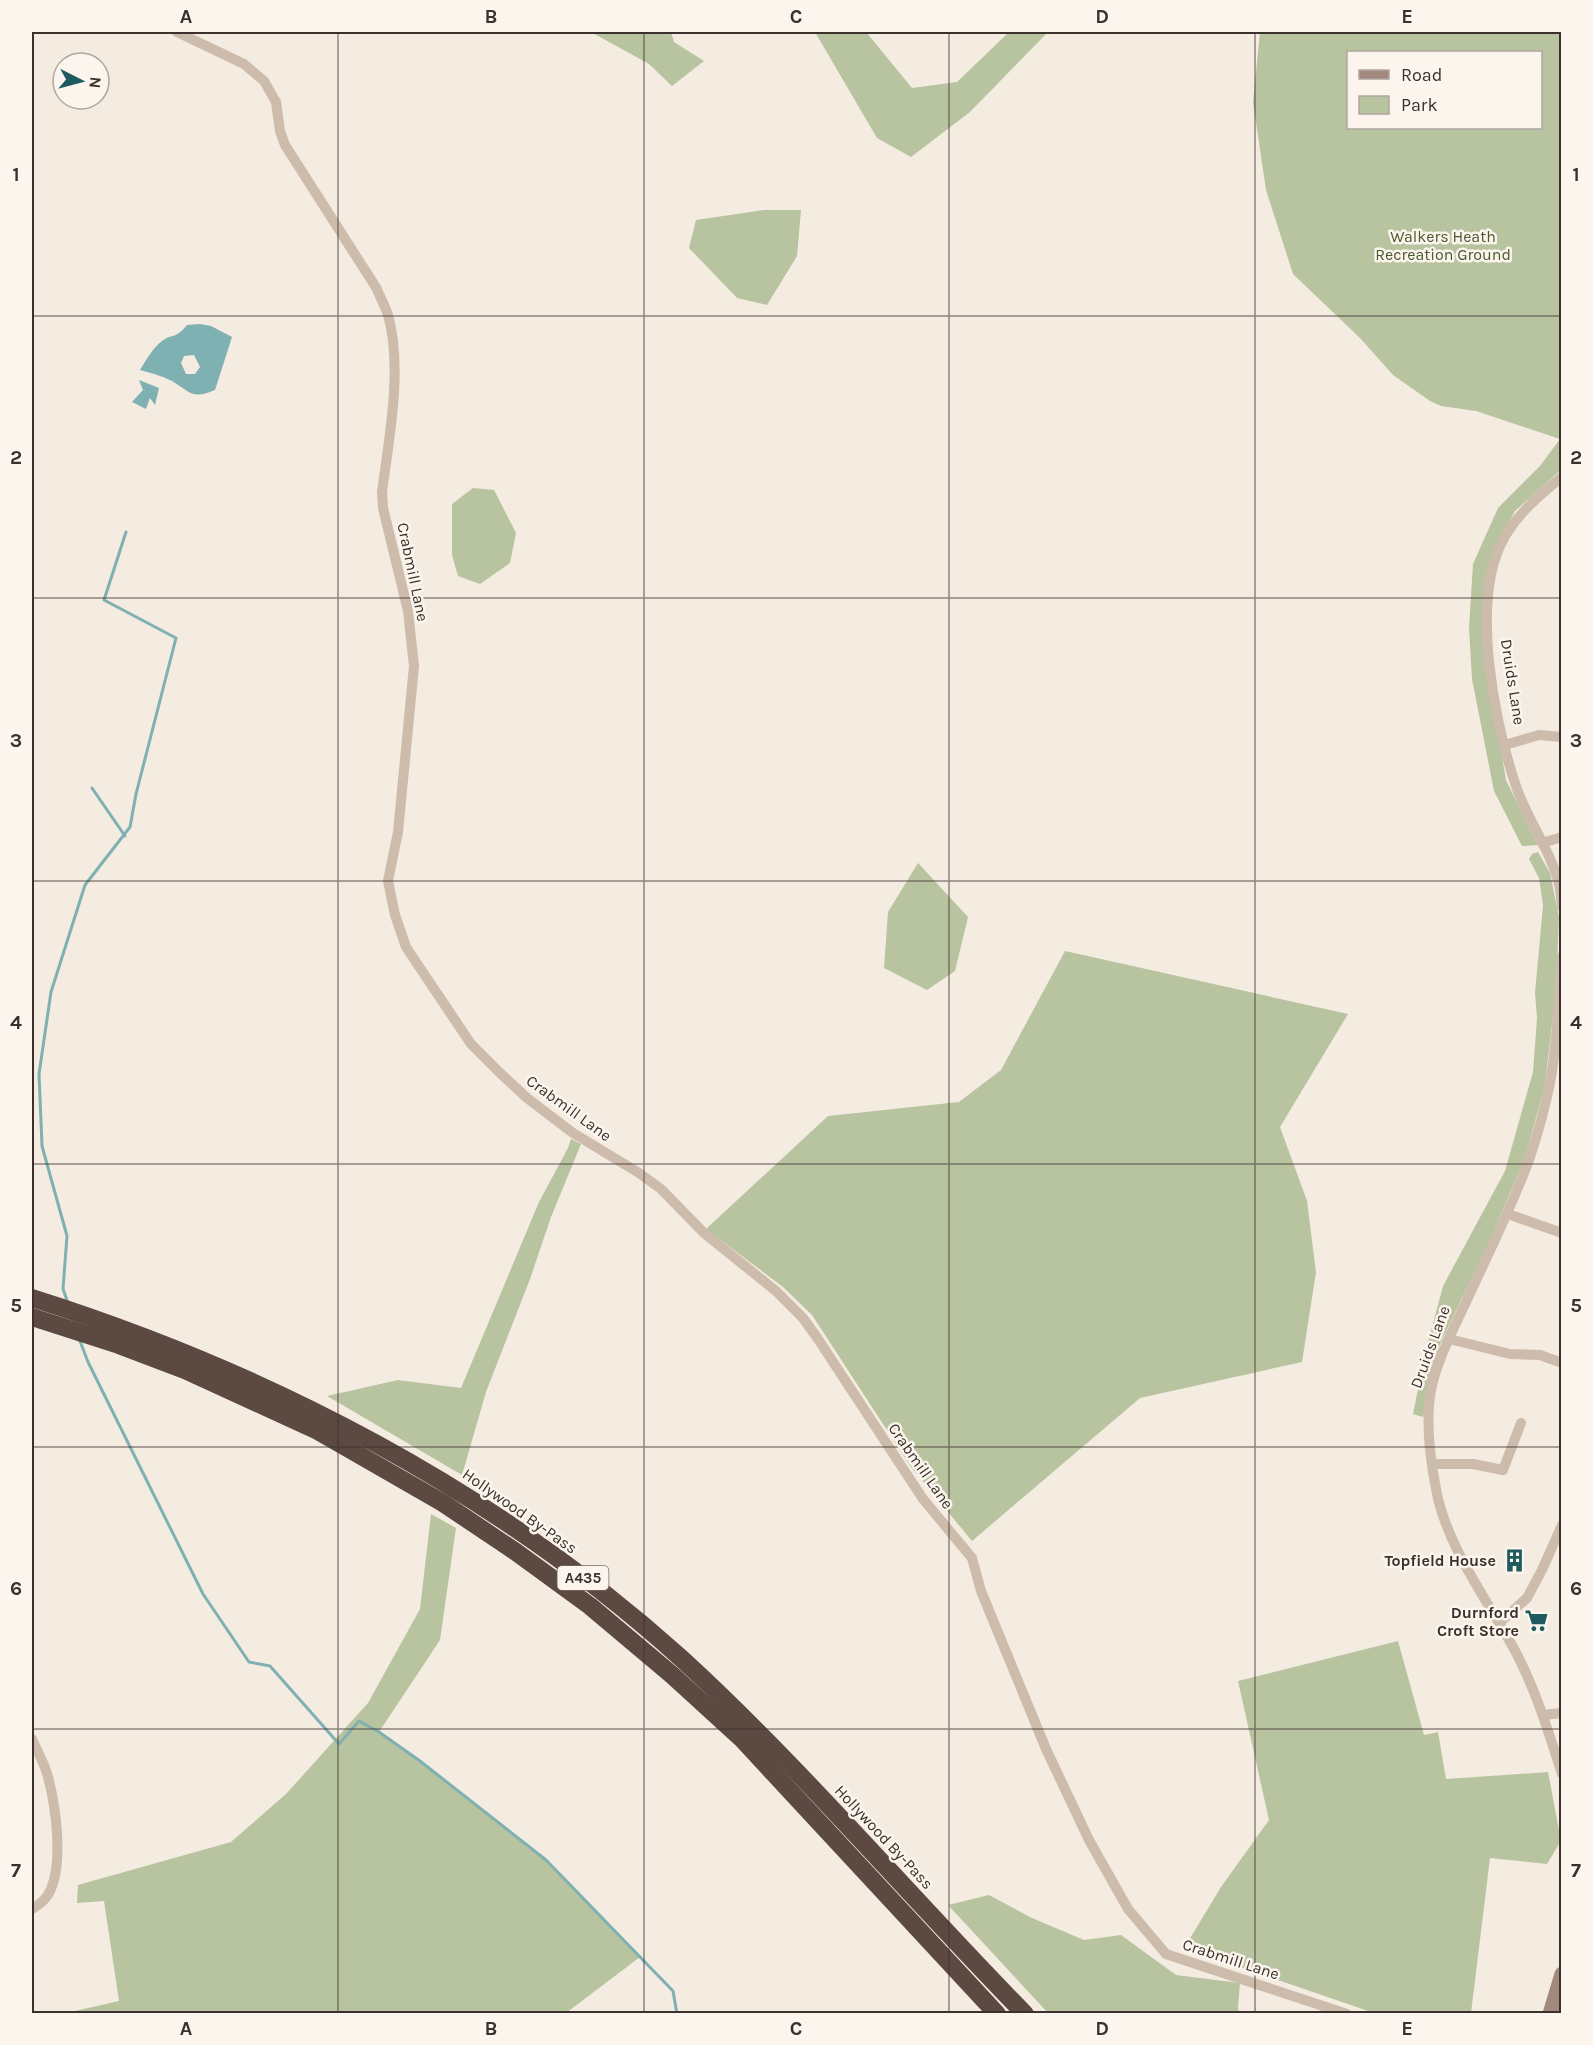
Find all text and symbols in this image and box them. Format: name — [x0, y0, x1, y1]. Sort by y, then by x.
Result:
text: A — [180, 5, 193, 28]
text: B — [485, 5, 497, 28]
text: C — [790, 5, 802, 28]
text: D — [1095, 5, 1109, 28]
text: E — [1401, 5, 1413, 28]
north arrow — [51, 51, 111, 111]
legend — [1347, 51, 1542, 129]
text: Road — [1401, 64, 1442, 86]
text: N — [85, 76, 105, 89]
text: Park — [1401, 94, 1438, 116]
text: 1 — [12, 163, 20, 186]
text: 1 — [1572, 163, 1580, 186]
park label: Walkers Heath Recreation Ground — [1375, 227, 1511, 264]
text: 2 — [10, 446, 22, 469]
text: 2 — [1570, 446, 1582, 469]
street label: Crabmill Lane — [393, 521, 433, 623]
street label: Druids Lane — [1497, 638, 1529, 726]
text: 3 — [10, 729, 22, 752]
text: 3 — [1570, 729, 1582, 752]
text: 4 — [10, 1011, 22, 1034]
text: 4 — [1570, 1011, 1582, 1034]
street label: Crabmill Lane — [523, 1071, 615, 1145]
text: 5 — [10, 1294, 22, 1317]
text: 5 — [1570, 1294, 1582, 1317]
street label: Druids Lane — [1406, 1303, 1454, 1391]
street label: Crabmill Lane — [884, 1419, 958, 1513]
street label: Hollywood By-Pass — [459, 1464, 581, 1558]
building icon: Topfield House — [1501, 1547, 1527, 1573]
place label: Topfield House — [1384, 1551, 1496, 1570]
road number: A435 — [558, 1566, 608, 1590]
text: 6 — [10, 1577, 22, 1600]
text: 6 — [1570, 1577, 1582, 1600]
place label: Durnford Croft Store — [1437, 1603, 1519, 1640]
supermarket icon: Durnford Croft Store — [1524, 1608, 1550, 1634]
street label: Hollywood By-Pass — [831, 1781, 937, 1893]
text: 7 — [11, 1859, 21, 1882]
text: 7 — [1571, 1859, 1581, 1882]
street label: Crabmill Lane — [1180, 1934, 1282, 1984]
text: A — [180, 2017, 193, 2040]
text: B — [485, 2017, 497, 2040]
text: C — [790, 2017, 802, 2040]
text: D — [1095, 2017, 1109, 2040]
text: E — [1401, 2017, 1413, 2040]

